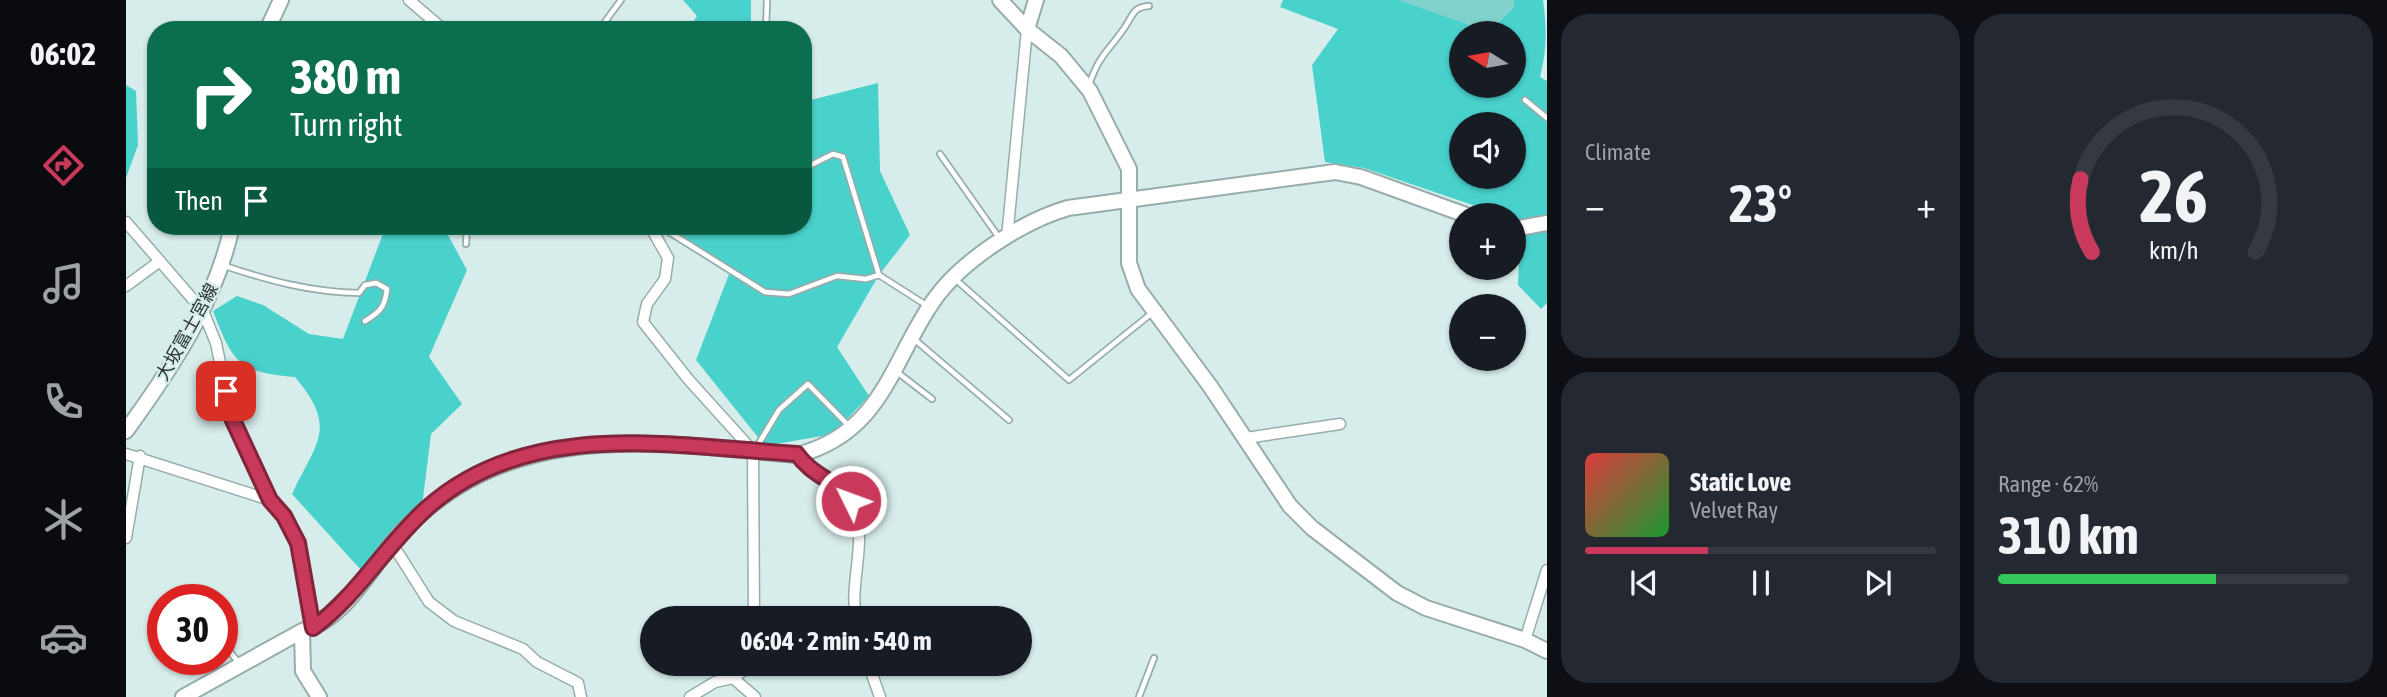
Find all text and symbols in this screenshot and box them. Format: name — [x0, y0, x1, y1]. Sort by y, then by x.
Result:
north arrow — [1449, 21, 1526, 98]
map controls — [1449, 21, 1526, 371]
text: 06:02 — [30, 35, 96, 72]
text: 380 m — [290, 48, 401, 104]
icon: right — [175, 49, 266, 140]
text: Turn right — [290, 106, 403, 143]
button: sound — [1449, 112, 1526, 189]
text: Climate — [1585, 139, 1651, 165]
icon: directions — [39, 141, 88, 190]
text: 26 — [2139, 154, 2208, 237]
text: 23° — [1729, 173, 1792, 233]
icon: arrive — [237, 182, 275, 220]
text: − — [1585, 183, 1605, 226]
text: + — [1916, 183, 1936, 226]
text: Then — [175, 186, 223, 216]
button: + — [1449, 203, 1526, 280]
text: km/h — [2149, 236, 2198, 264]
icon: music — [39, 259, 88, 308]
street label: 大坂富士宮線 — [151, 279, 222, 384]
button: − — [1449, 294, 1526, 371]
pin — [196, 361, 256, 421]
icon: arrive — [207, 372, 245, 410]
icon: phone — [39, 377, 88, 426]
position arrow — [814, 464, 888, 538]
text: Static Love — [1690, 467, 1791, 497]
text: Range · 62% — [1998, 471, 2098, 497]
icon: climate — [39, 495, 88, 544]
text: Velvet Ray — [1690, 497, 1778, 523]
text: 310 km — [1998, 505, 2139, 565]
icon: previous — [1625, 564, 1663, 602]
icon: pause — [1742, 564, 1780, 602]
icon: next — [1859, 564, 1897, 602]
speed limit sign: 30 — [147, 584, 238, 675]
icon: car — [39, 613, 88, 662]
text: 06:04 · 2 min · 540 m — [740, 626, 932, 656]

